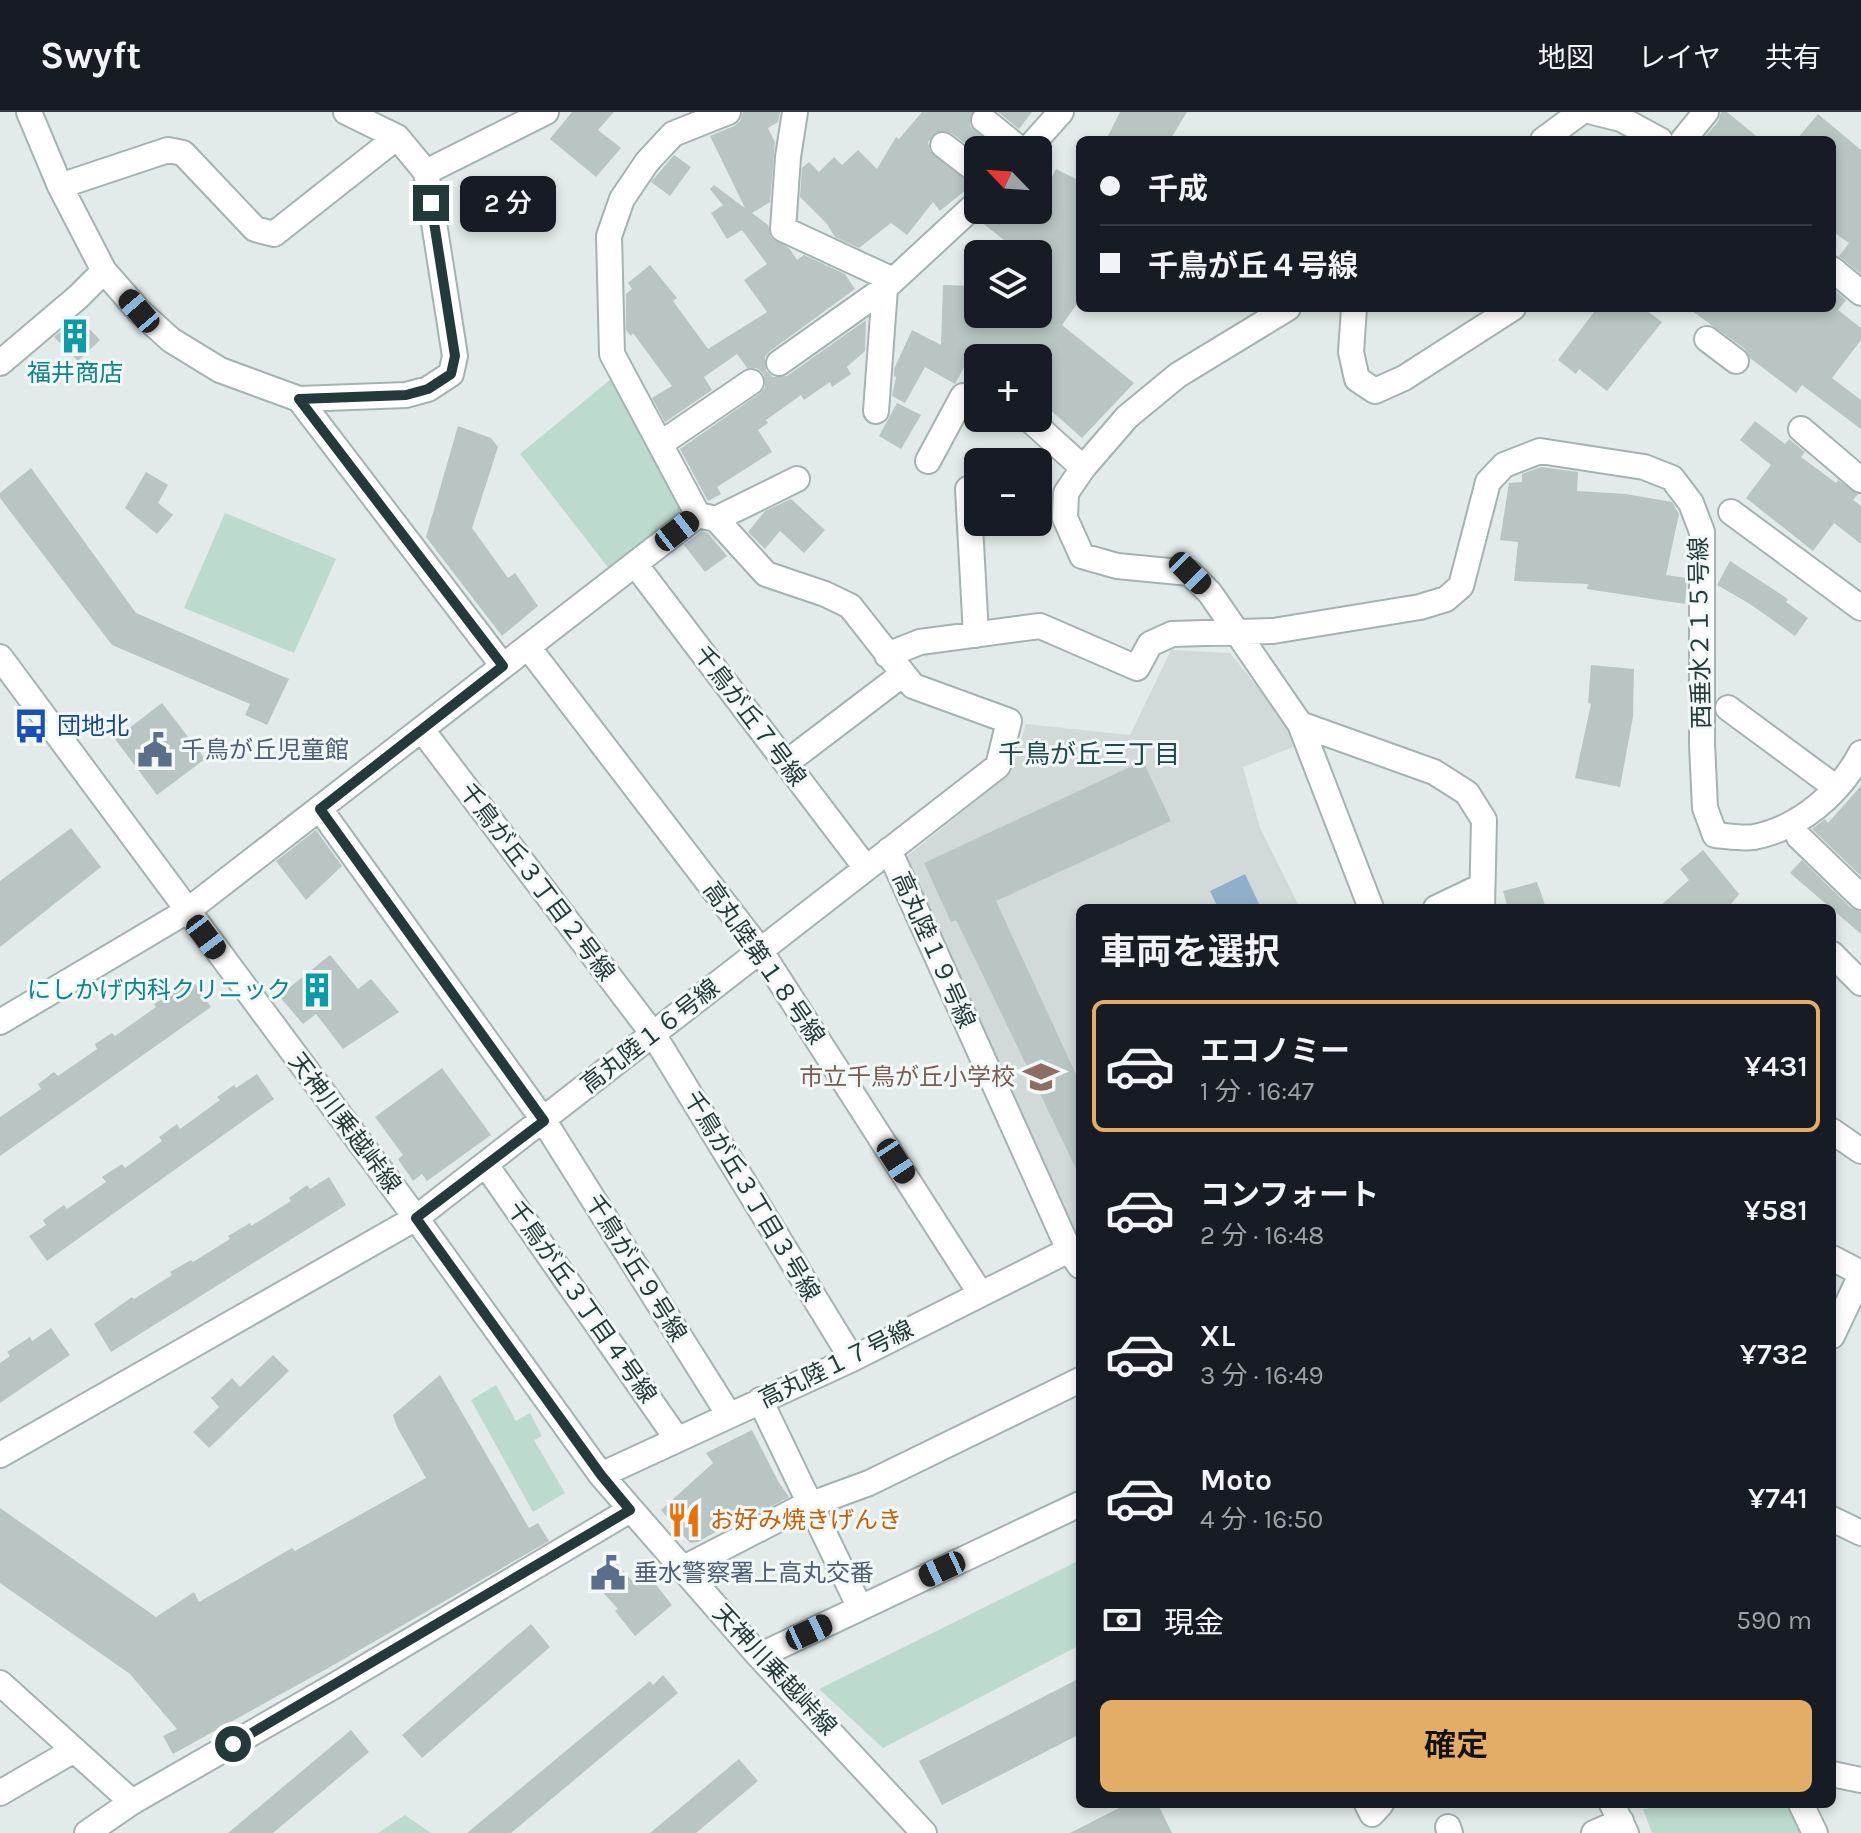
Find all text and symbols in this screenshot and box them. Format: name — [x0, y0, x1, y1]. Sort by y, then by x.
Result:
text: Swyft — [40, 33, 141, 78]
text: 地図 — [1538, 41, 1594, 74]
text: レイヤ — [1638, 41, 1721, 74]
text: 共有 — [1765, 41, 1821, 74]
north arrow — [964, 136, 1052, 224]
map controls — [964, 136, 1052, 536]
text: 千成 — [1148, 171, 1208, 207]
callout: 2 分 — [459, 175, 555, 231]
route end — [413, 185, 449, 221]
text: 2 分 — [484, 188, 532, 219]
button: layers — [964, 240, 1052, 328]
text: 千鳥が丘４号線 — [1148, 248, 1358, 284]
car — [114, 285, 164, 337]
building icon: 福井商店 — [56, 317, 94, 355]
button: + — [964, 344, 1052, 432]
place label: 福井商店 — [27, 359, 123, 387]
button: − — [964, 448, 1052, 536]
car — [651, 507, 703, 555]
street label: 西垂水２１５号線 — [1684, 537, 1716, 729]
car — [1165, 548, 1215, 598]
street label: 千鳥が丘７号線 — [688, 640, 812, 792]
bus stop icon: 団地北 — [12, 707, 50, 745]
place label: 団地北 — [57, 712, 129, 740]
public building icon: 千鳥が丘児童館 — [136, 731, 174, 769]
place label: 千鳥が丘児童館 — [181, 736, 349, 764]
district label: 千鳥が丘三丁目 — [998, 739, 1180, 770]
street label: 千鳥が丘３丁目２号線 — [454, 778, 620, 986]
street label: 高丸陸１９号線 — [887, 868, 981, 1032]
street label: 高丸陸第１８号線 — [697, 876, 831, 1050]
car — [182, 911, 230, 963]
text: 車両を選択 — [1100, 931, 1280, 973]
building icon: にしかげ内科クリニック — [298, 971, 336, 1009]
street label: 高丸陸１６号線 — [575, 973, 725, 1099]
place label: にしかげ内科クリニック — [27, 976, 291, 1004]
icon: car — [1104, 1030, 1176, 1102]
text: エコノミー — [1200, 1033, 1350, 1069]
street label: 天神川乗越峠線 — [283, 1047, 407, 1199]
text: ¥431 — [1744, 1048, 1808, 1084]
school or university icon: 市立千鳥が丘小学校 — [1022, 1058, 1060, 1096]
place label: 市立千鳥が丘小学校 — [799, 1063, 1015, 1091]
text: 1 分 · 16:47 — [1200, 1076, 1314, 1107]
street label: 千鳥が丘３丁目３号線 — [678, 1086, 826, 1306]
car — [873, 1134, 919, 1188]
icon: car — [1104, 1174, 1176, 1246]
text: コンフォート — [1200, 1177, 1379, 1213]
street label: 千鳥が丘９号線 — [580, 1189, 692, 1347]
text: ¥581 — [1744, 1192, 1808, 1228]
street label: 千鳥が丘３丁目４号線 — [502, 1196, 662, 1408]
text: 2 分 · 16:48 — [1200, 1220, 1324, 1251]
street label: 高丸陸１７号線 — [754, 1315, 918, 1413]
icon: car — [1104, 1318, 1176, 1390]
text: XL — [1200, 1318, 1235, 1354]
text: ¥732 — [1740, 1336, 1808, 1372]
text: 3 分 · 16:49 — [1200, 1360, 1324, 1391]
icon: car — [1104, 1462, 1176, 1534]
text: Moto — [1200, 1462, 1272, 1498]
text: ¥741 — [1748, 1480, 1808, 1516]
restaurant icon: お好み焼きげんき — [665, 1501, 703, 1539]
text: 4 分 · 16:50 — [1200, 1504, 1323, 1535]
place label: お好み焼きげんき — [710, 1506, 902, 1534]
car — [915, 1548, 969, 1590]
public building icon: 垂水警察署上高丸交番 — [589, 1554, 627, 1592]
place label: 垂水警察署上高丸交番 — [634, 1559, 874, 1587]
icon: cash — [1100, 1598, 1144, 1642]
street label: 天神川乗越峠線 — [707, 1599, 843, 1741]
text: 現金 — [1164, 1605, 1224, 1641]
text: 590 m — [1736, 1605, 1812, 1636]
car — [782, 1611, 836, 1653]
button: 確定 — [1100, 1700, 1812, 1792]
route start — [215, 1726, 251, 1762]

